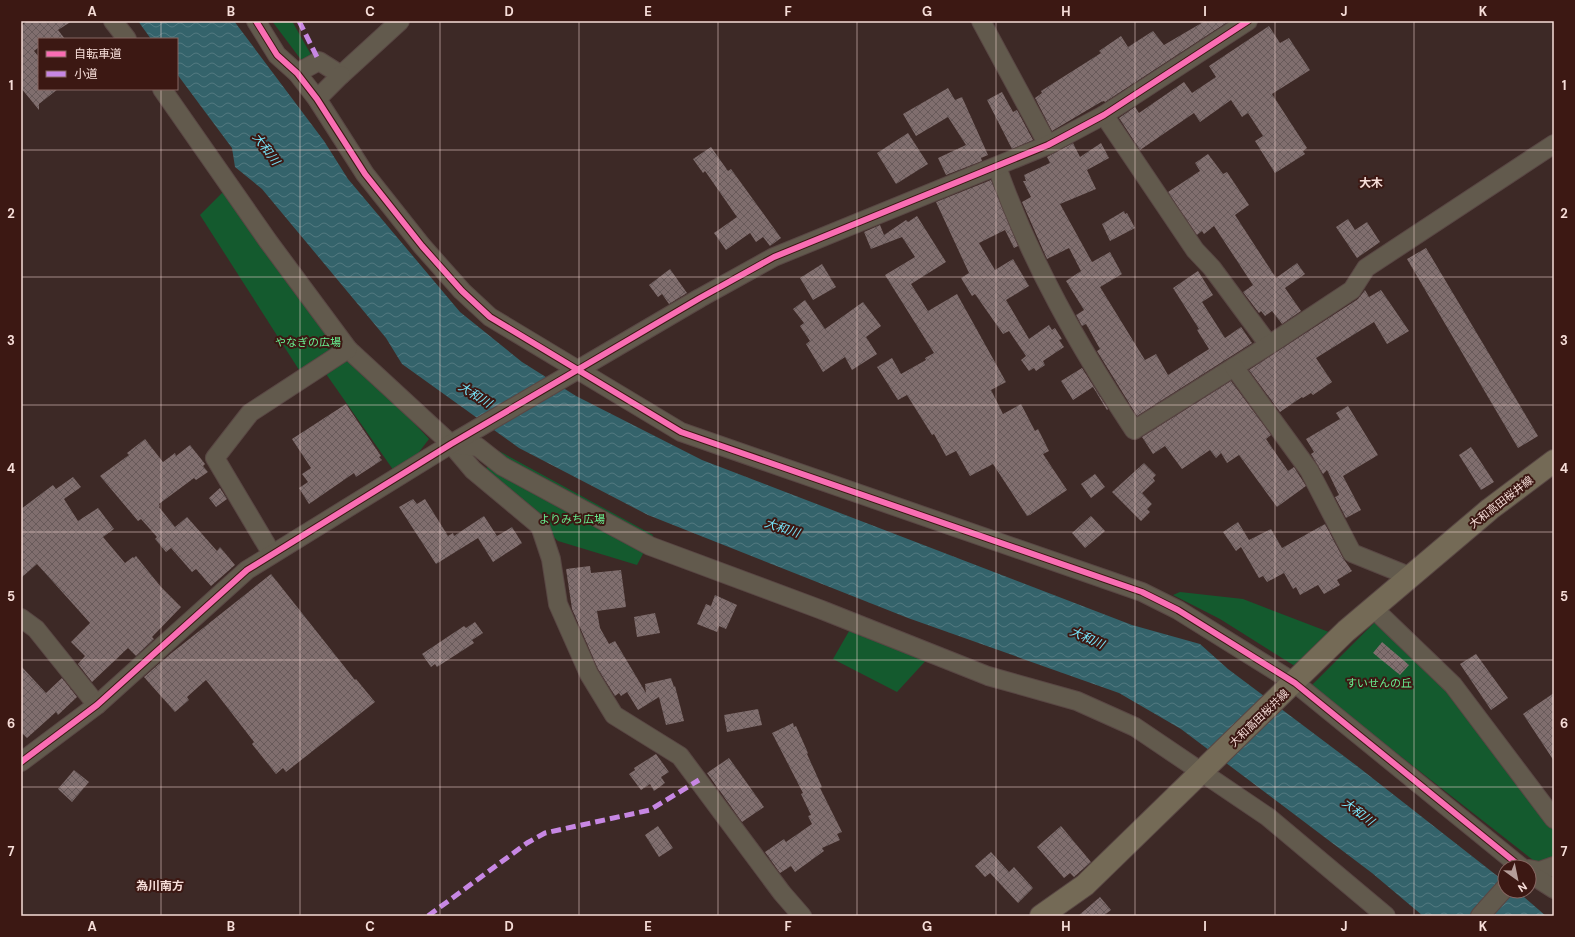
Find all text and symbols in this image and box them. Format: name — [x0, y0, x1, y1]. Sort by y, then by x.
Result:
text: A — [87, 3, 97, 20]
text: B — [227, 3, 235, 20]
text: C — [365, 3, 375, 20]
text: D — [504, 3, 514, 20]
text: E — [644, 3, 652, 20]
text: F — [784, 3, 792, 20]
text: G — [922, 3, 932, 20]
text: H — [1061, 3, 1071, 20]
text: I — [1203, 3, 1207, 20]
text: J — [1340, 3, 1348, 20]
text: K — [1479, 3, 1488, 20]
legend — [38, 38, 178, 90]
text: 自転車道 — [74, 46, 122, 62]
text: 小道 — [74, 66, 98, 82]
text: 1 — [9, 77, 13, 94]
text: 1 — [1562, 77, 1566, 94]
water label: 大和川 — [249, 130, 284, 170]
district label: 大木 — [1359, 175, 1383, 191]
text: 2 — [7, 205, 15, 222]
text: 2 — [1560, 205, 1568, 222]
text: 3 — [7, 332, 15, 349]
text: 3 — [1560, 332, 1568, 349]
park label: やなぎの広場 — [275, 335, 341, 349]
water label: 大和川 — [455, 379, 496, 412]
text: 4 — [7, 460, 15, 477]
text: 4 — [1560, 460, 1568, 477]
street label: 大和高田桜井線 — [1466, 473, 1536, 531]
park label: よりみち広場 — [539, 512, 605, 526]
water label: 大和川 — [762, 515, 803, 542]
text: 5 — [7, 588, 15, 605]
text: 5 — [1560, 588, 1568, 605]
water label: 大和川 — [1067, 623, 1109, 653]
park label: すいせんの丘 — [1346, 676, 1412, 690]
street label: 大和高田桜井線 — [1226, 686, 1292, 750]
text: 6 — [7, 715, 15, 732]
text: 6 — [1560, 715, 1568, 732]
water label: 大和川 — [1339, 795, 1379, 830]
text: 7 — [8, 843, 15, 860]
text: 7 — [1561, 843, 1568, 860]
north arrow — [1497, 859, 1537, 899]
district label: 為川南方 — [136, 878, 184, 894]
text: N — [1515, 879, 1530, 895]
text: A — [87, 918, 97, 935]
text: B — [227, 918, 235, 935]
text: C — [365, 918, 375, 935]
text: D — [504, 918, 514, 935]
text: E — [644, 918, 652, 935]
text: F — [784, 918, 792, 935]
text: G — [922, 918, 932, 935]
text: H — [1061, 918, 1071, 935]
text: I — [1203, 918, 1207, 935]
text: J — [1340, 918, 1348, 935]
text: K — [1479, 918, 1488, 935]

